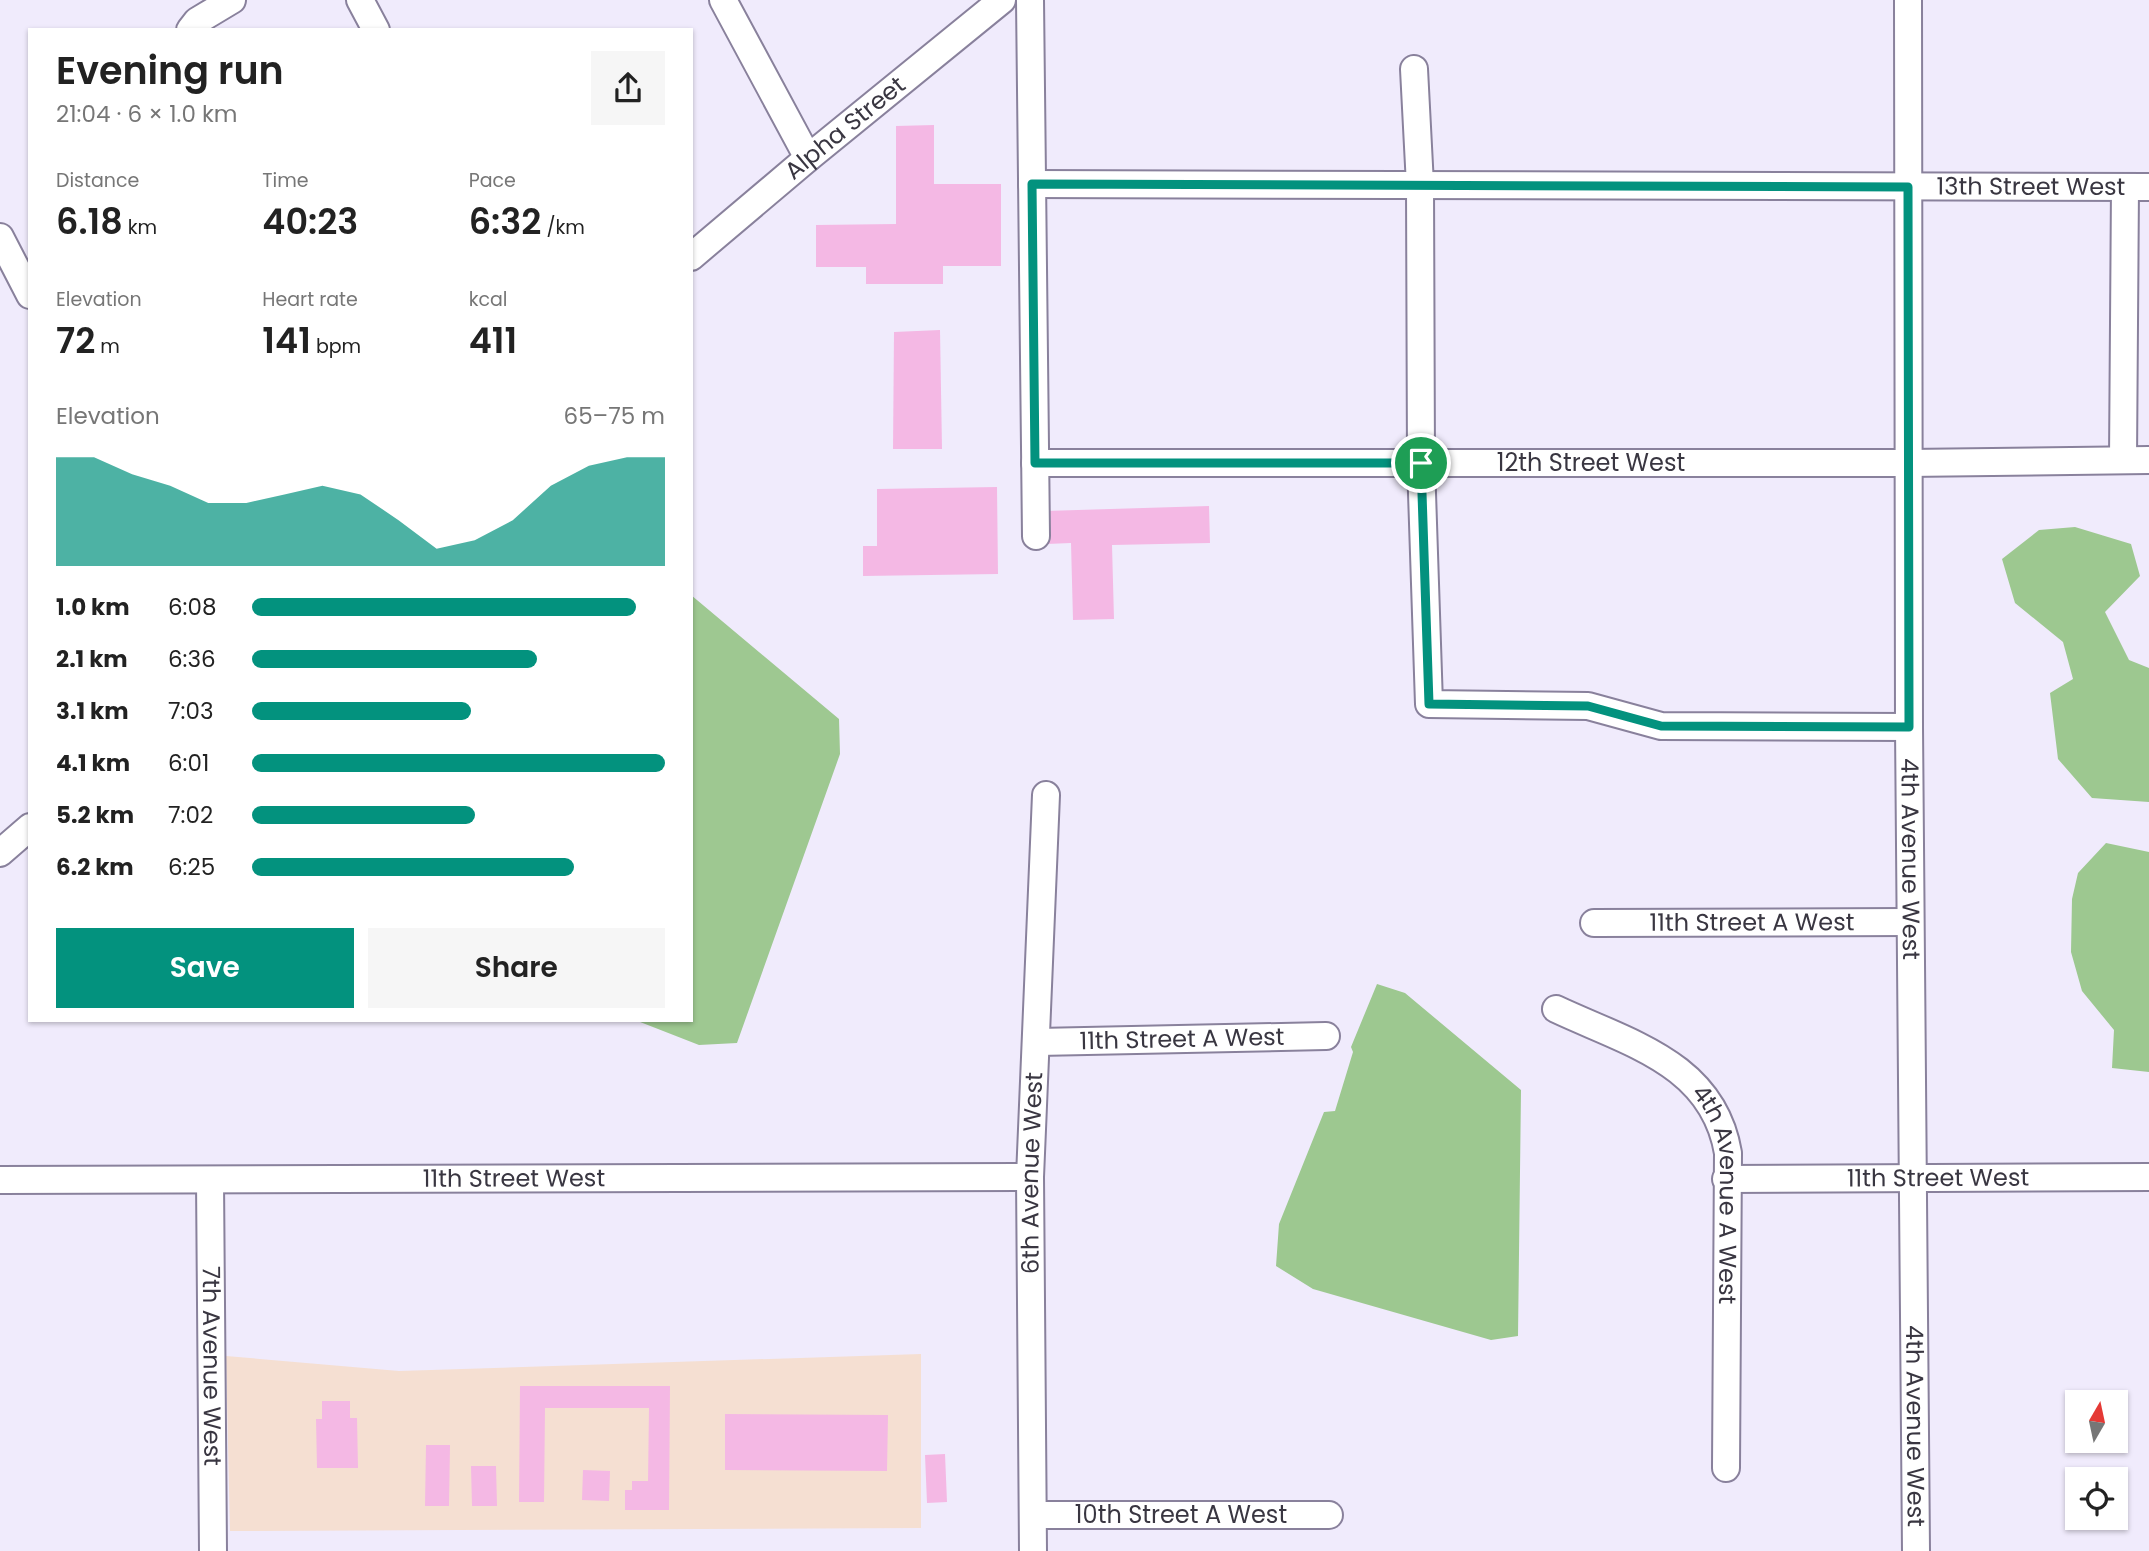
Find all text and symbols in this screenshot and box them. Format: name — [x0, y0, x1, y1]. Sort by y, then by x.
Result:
text: Evening run — [56, 44, 284, 97]
button: share — [591, 51, 665, 125]
street label: Alpha Street — [777, 68, 912, 187]
text: 21:04 · 6 × 1.0 km — [56, 98, 238, 130]
text: Distance — [56, 167, 139, 194]
text: Time — [262, 167, 309, 194]
text: Pace — [469, 167, 516, 194]
street label: 13th Street West — [1937, 169, 2125, 203]
text: 6.18 — [56, 197, 123, 246]
text: 40:23 — [262, 197, 358, 246]
text: 6:32 — [469, 197, 541, 246]
text: km — [123, 214, 157, 241]
text: /km — [541, 214, 585, 241]
text: Elevation — [56, 286, 142, 313]
text: Heart rate — [262, 286, 358, 313]
text: kcal — [469, 286, 508, 313]
text: 72 — [56, 316, 95, 365]
text: 141 — [262, 316, 311, 365]
text: 411 — [469, 316, 517, 365]
text: m — [95, 333, 120, 360]
text: bpm — [311, 333, 361, 360]
text: Elevation — [56, 400, 160, 432]
text: 65–75 m — [564, 400, 665, 432]
pin — [1391, 433, 1451, 493]
icon: arrive — [1402, 444, 1440, 482]
street label: 12th Street West — [1497, 446, 1685, 479]
text: 1.0 km — [56, 591, 130, 623]
text: 6:08 — [168, 591, 216, 623]
text: 2.1 km — [56, 643, 128, 675]
text: 6:36 — [168, 643, 216, 675]
text: 3.1 km — [56, 695, 129, 727]
text: 7:03 — [168, 695, 213, 727]
text: 4.1 km — [56, 747, 130, 779]
text: 6:01 — [168, 747, 209, 779]
street label: 4th Avenue West — [1893, 758, 1928, 960]
text: 5.2 km — [56, 799, 134, 831]
text: 7:02 — [168, 799, 213, 831]
text: 6.2 km — [56, 851, 134, 883]
text: 6:25 — [168, 851, 215, 883]
street label: 11th Street A West — [1650, 905, 1854, 939]
button: Save — [56, 928, 354, 1008]
button: Share — [368, 928, 665, 1008]
street label: 11th Street A West — [1079, 1020, 1285, 1057]
street label: 6th Avenue West — [1013, 1071, 1050, 1274]
street label: 4th Avenue A West — [1685, 1077, 1745, 1304]
street label: 11th Street West — [423, 1161, 605, 1195]
street label: 11th Street West — [1847, 1161, 2029, 1194]
street label: 7th Avenue West — [195, 1266, 229, 1466]
street label: 4th Avenue West — [1898, 1325, 1933, 1527]
north arrow — [2065, 1390, 2128, 1452]
map controls — [2065, 1390, 2128, 1530]
button: locate — [2065, 1467, 2128, 1530]
street label: 10th Street A West — [1075, 1498, 1287, 1531]

